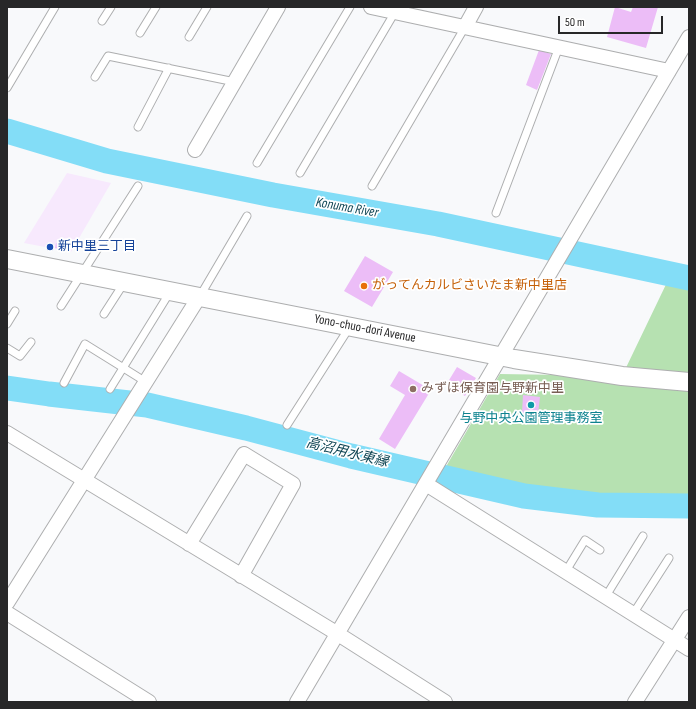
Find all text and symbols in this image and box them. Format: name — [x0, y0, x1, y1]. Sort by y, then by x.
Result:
scale bar — [560, 8, 665, 34]
text: 50 m — [565, 15, 585, 30]
water label: Konuma River — [314, 194, 380, 222]
place label: 新中里三丁目 — [58, 239, 136, 255]
marker: 新中里三丁目 — [45, 242, 55, 252]
place label: がってんカルビさいたま新中里店 — [372, 278, 567, 294]
marker: がってんカルビさいたま新中里店 — [359, 281, 369, 291]
street label: Yono-chuo-dori Avenue — [313, 312, 417, 346]
place label: みずほ保育園与野新中里 — [421, 381, 564, 397]
marker: みずほ保育園与野新中里 — [408, 384, 418, 394]
marker: 与野中央公園管理事務室 — [526, 400, 536, 410]
place label: 与野中央公園管理事務室 — [460, 411, 602, 427]
water label: 高沼用水東縁 — [304, 435, 390, 471]

